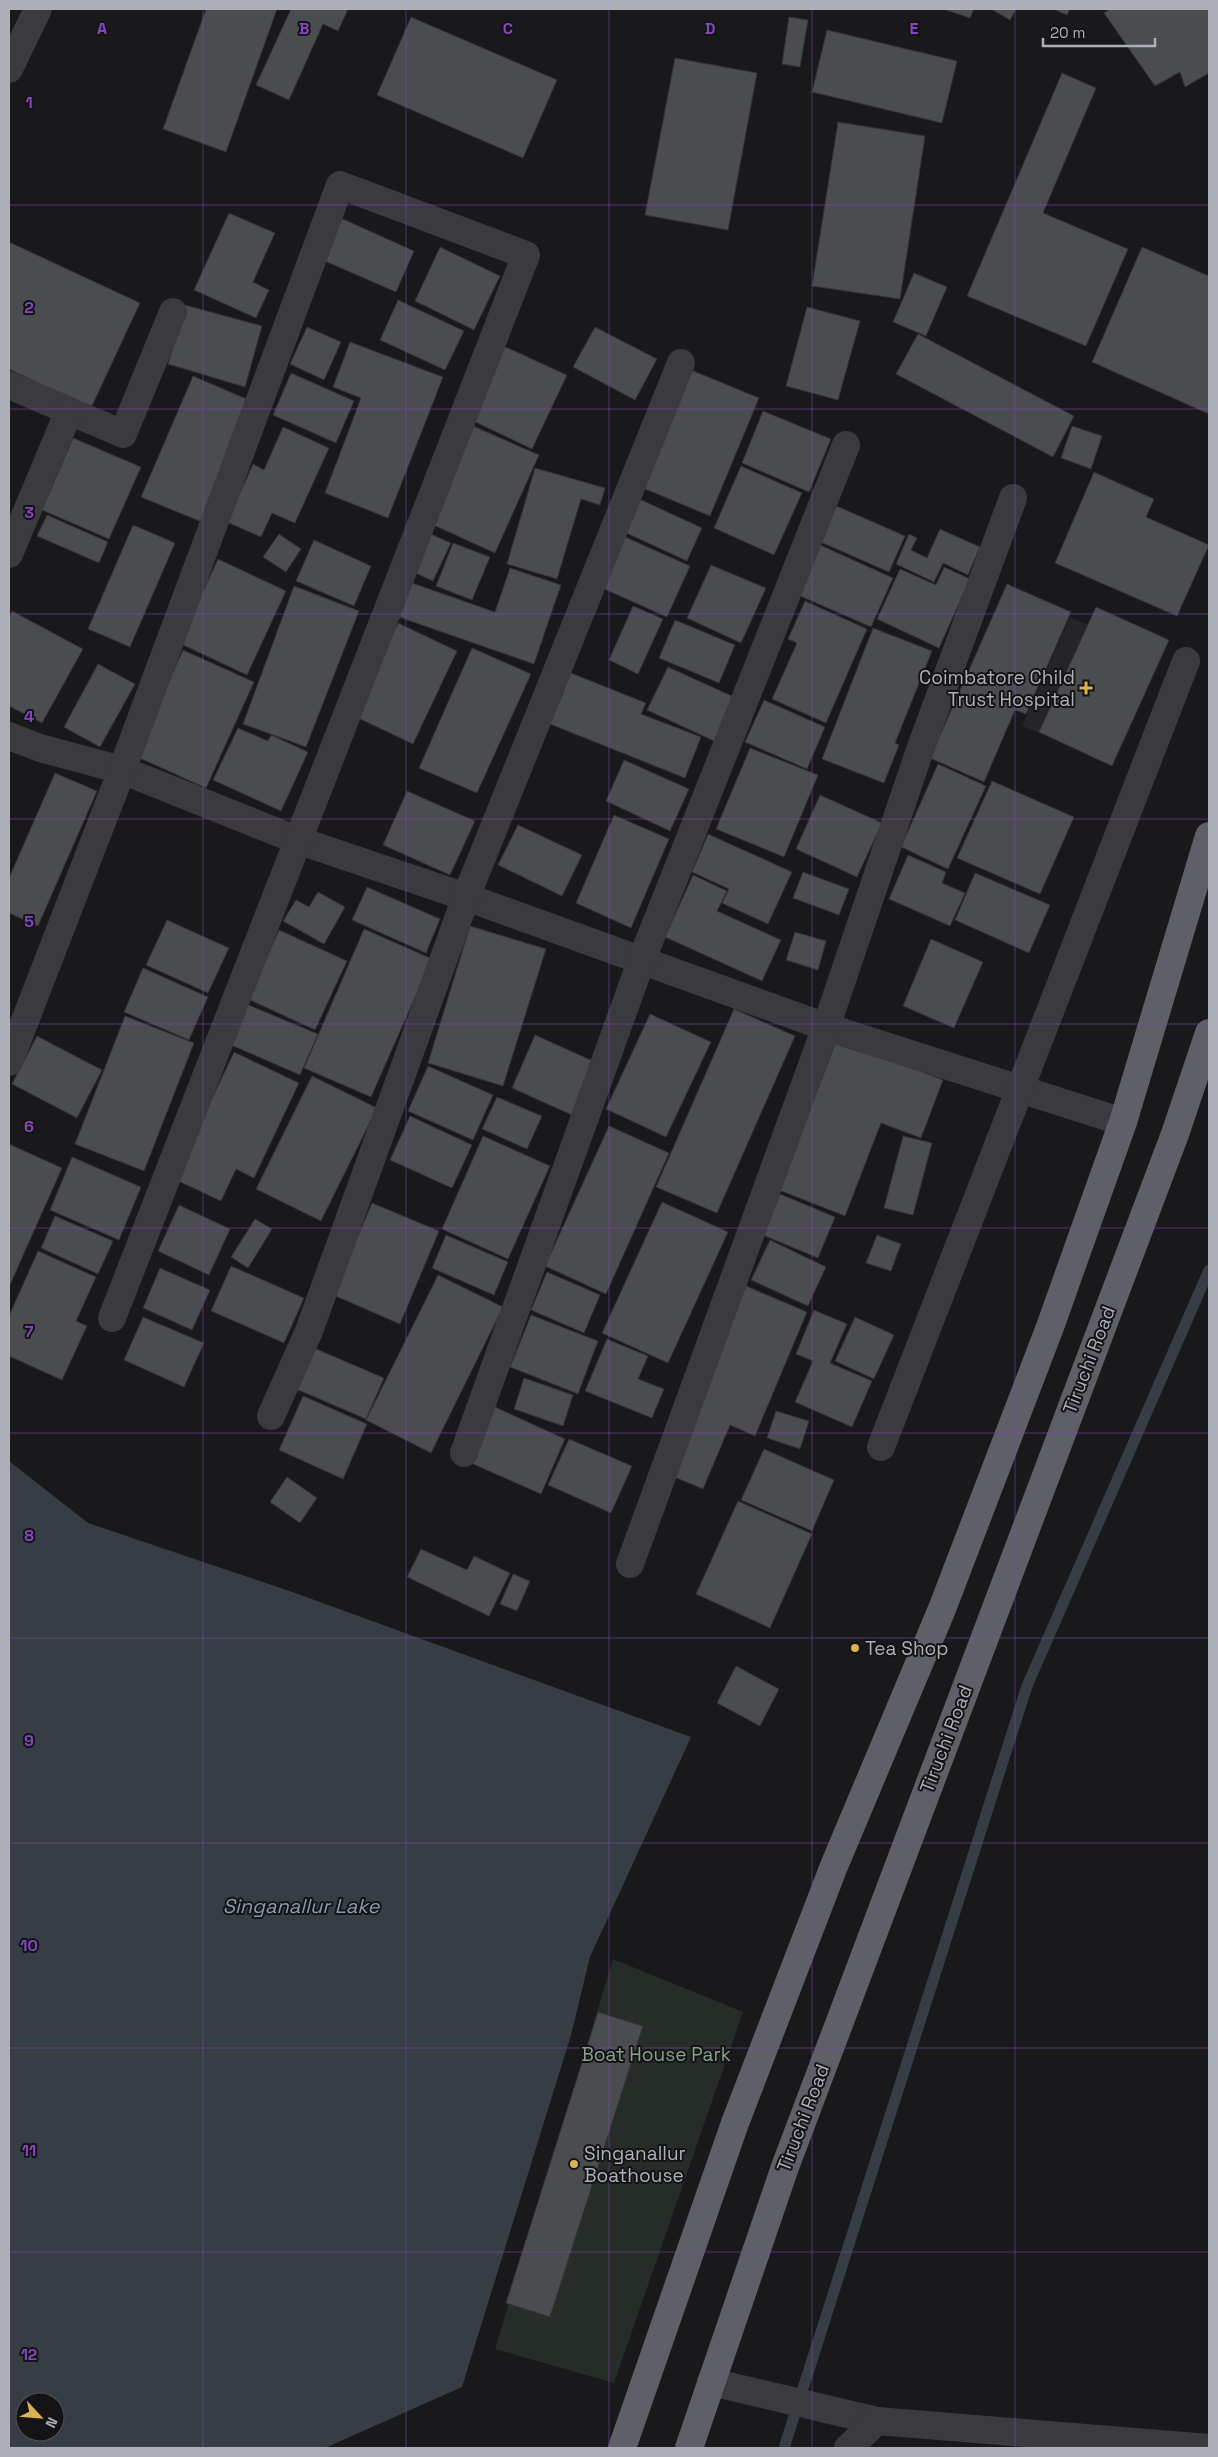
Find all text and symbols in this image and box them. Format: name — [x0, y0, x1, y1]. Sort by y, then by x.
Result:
scale bar — [1043, 15, 1156, 47]
text: A — [97, 18, 107, 39]
text: B — [299, 18, 309, 39]
text: C — [503, 18, 513, 39]
text: D — [705, 18, 715, 39]
text: E — [910, 18, 919, 39]
text: 20 m — [1050, 23, 1085, 42]
text: 1 — [25, 92, 33, 113]
text: 2 — [24, 297, 34, 318]
text: 3 — [24, 502, 34, 523]
place label: Coimbatore Child Trust Hospital — [919, 665, 1075, 712]
marker: Coimbatore Child Trust Hospital — [1079, 681, 1093, 695]
text: 4 — [24, 706, 34, 727]
text: 5 — [24, 911, 34, 932]
text: 6 — [24, 1116, 34, 1137]
street label: Tiruchi Road — [1057, 1302, 1121, 1418]
text: 7 — [25, 1321, 34, 1342]
text: 8 — [24, 1525, 34, 1546]
place label: Tea Shop — [865, 1636, 949, 1661]
marker: Tea Shop — [849, 1642, 861, 1654]
street label: Tiruchi Road — [914, 1681, 978, 1797]
text: 9 — [24, 1730, 34, 1751]
water label: Singanallur Lake — [223, 1893, 381, 1919]
text: 10 — [20, 1935, 38, 1956]
park label: Boat House Park — [581, 2042, 731, 2067]
street label: Tiruchi Road — [771, 2060, 835, 2176]
text: 11 — [22, 2140, 36, 2161]
place label: Singanallur Boathouse — [584, 2141, 686, 2188]
marker: Singanallur Boathouse — [568, 2158, 580, 2170]
text: 12 — [21, 2344, 37, 2365]
north arrow — [15, 2392, 65, 2442]
text: N — [42, 2415, 62, 2431]

